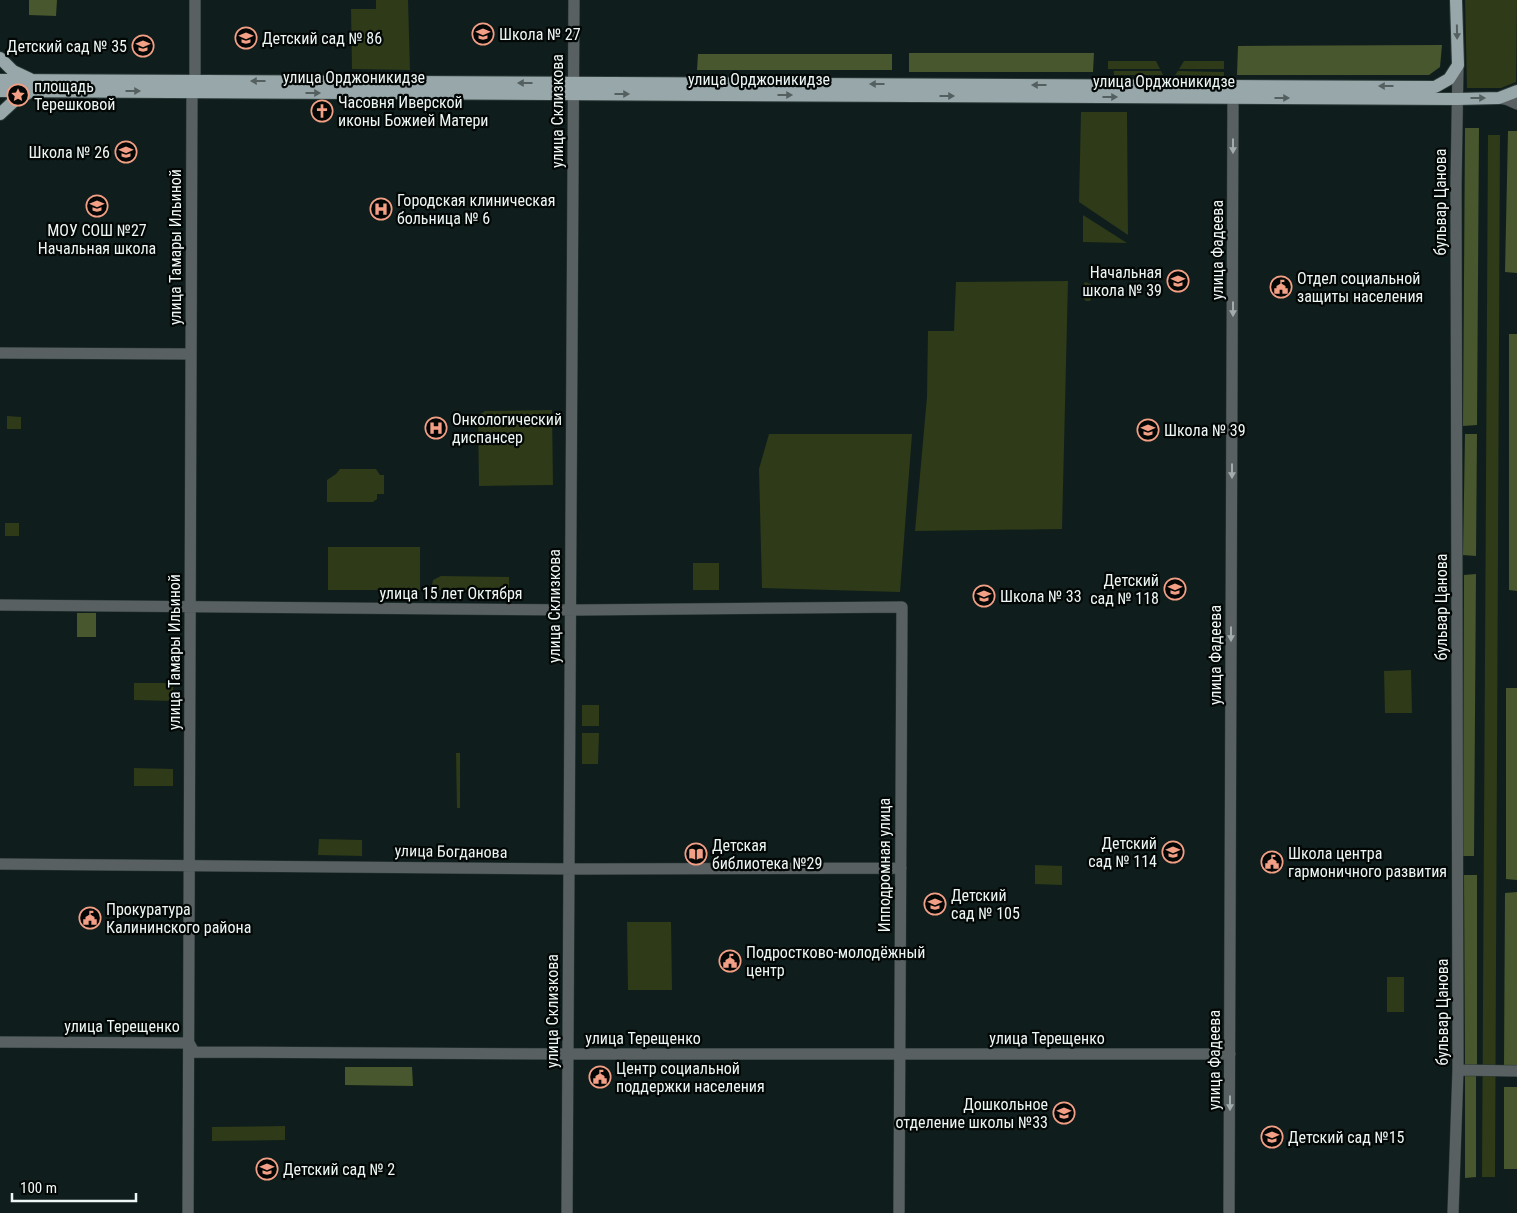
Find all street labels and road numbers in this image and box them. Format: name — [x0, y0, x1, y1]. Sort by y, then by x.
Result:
street label: улица Склизкова — [548, 54, 567, 168]
street label: улица Орджоникидзе — [283, 68, 425, 87]
street label: улица Орджоникидзе — [688, 70, 830, 89]
street label: улица Орджоникидзе — [1093, 72, 1235, 91]
street label: бульвар Цанова — [1431, 149, 1450, 256]
street label: улица Тамары Ильиной — [166, 169, 185, 325]
street label: улица Фадеева — [1208, 200, 1227, 300]
street label: улица Склизкова — [545, 549, 564, 663]
street label: бульвар Цанова — [1432, 554, 1451, 661]
street label: улица Тамары Ильиной — [165, 574, 184, 730]
street label: улица 15 лет Октября — [380, 584, 522, 603]
street label: улица Фадеева — [1206, 605, 1225, 705]
street label: Ипподромная улица — [875, 798, 894, 932]
street label: улица Богданова — [394, 841, 508, 862]
street label: улица Склизкова — [543, 954, 562, 1068]
street label: бульвар Цанова — [1433, 959, 1452, 1066]
street label: улица Фадеева — [1205, 1010, 1224, 1110]
street label: улица Терещенко — [64, 1017, 180, 1036]
street label: улица Терещенко — [585, 1029, 701, 1048]
street label: улица Терещенко — [989, 1029, 1105, 1048]

